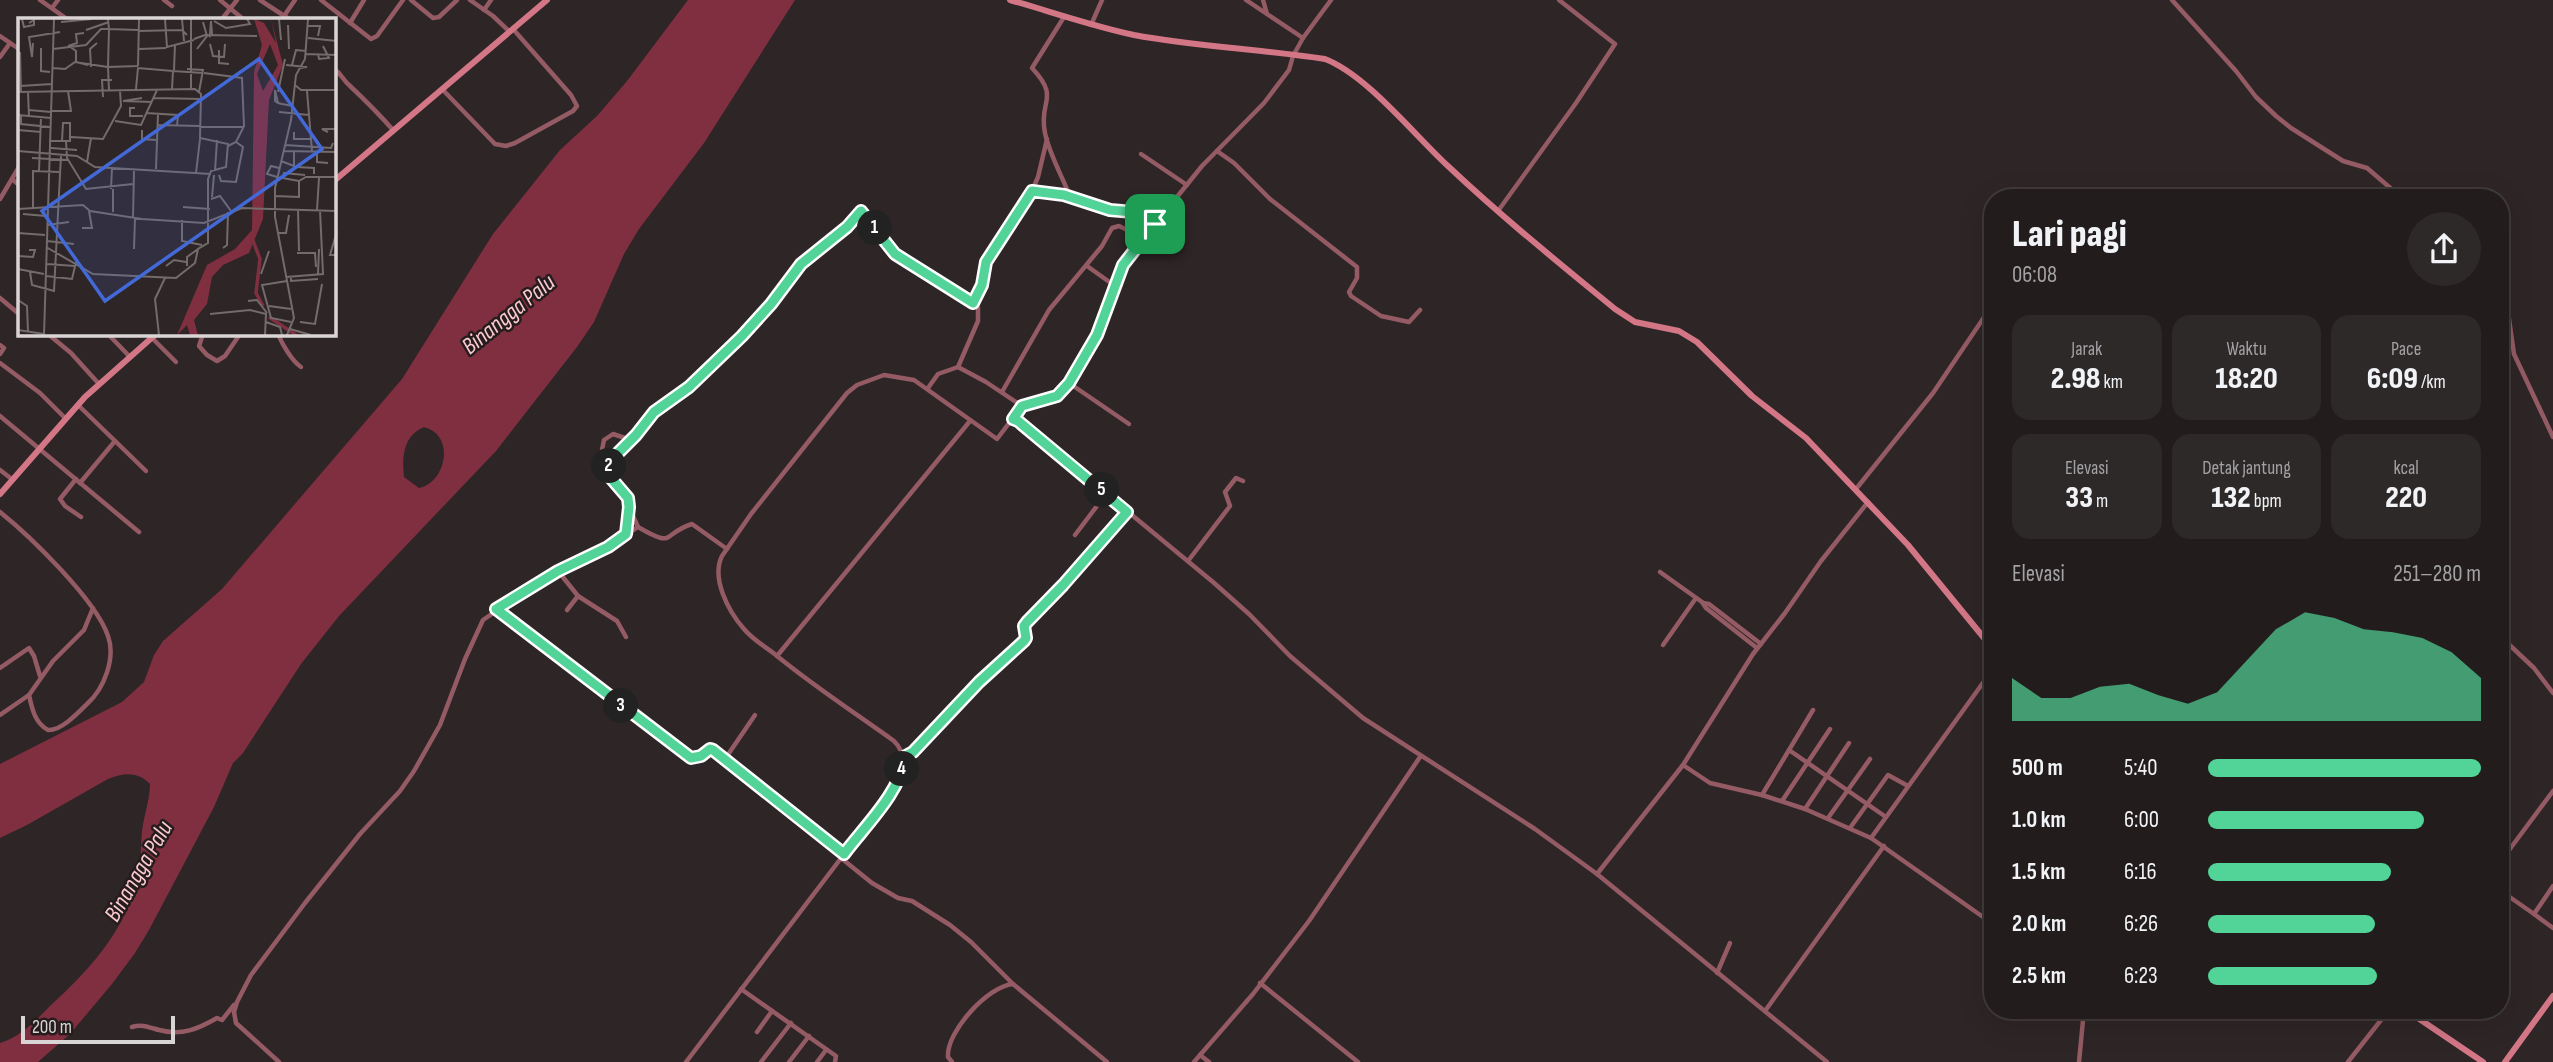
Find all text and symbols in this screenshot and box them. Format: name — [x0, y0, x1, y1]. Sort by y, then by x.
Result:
inset map — [18, 18, 336, 336]
pin — [1125, 194, 1185, 254]
icon: arrive — [1136, 205, 1174, 243]
pin: 1 — [858, 210, 892, 246]
text: Lari pagi — [2012, 212, 2127, 257]
button: share — [2407, 212, 2481, 286]
text: 1 — [871, 216, 878, 239]
text: 06:08 — [2012, 261, 2057, 289]
water label: Binangga Palu — [456, 268, 561, 361]
text: Jarak — [2071, 338, 2102, 361]
text: Waktu — [2226, 338, 2267, 361]
text: Pace — [2391, 338, 2421, 361]
text: 2.98 — [2051, 361, 2101, 397]
text: 18:20 — [2215, 361, 2278, 397]
text: 6:09 — [2367, 361, 2418, 397]
text: km — [2101, 371, 2123, 394]
text: /km — [2418, 371, 2446, 394]
pin: 2 — [592, 448, 626, 484]
text: 2 — [604, 454, 613, 477]
text: Elevasi — [2065, 457, 2109, 480]
text: Detak jantung — [2202, 457, 2291, 480]
text: kcal — [2394, 457, 2419, 480]
pin: 5 — [1084, 472, 1120, 508]
text: 5 — [1097, 478, 1106, 501]
text: 33 — [2065, 480, 2093, 516]
text: 132 — [2211, 480, 2251, 516]
text: 220 — [2385, 480, 2427, 516]
text: m — [2093, 490, 2108, 513]
text: bpm — [2251, 490, 2282, 513]
text: Elevasi — [2012, 560, 2065, 588]
text: 251–280 m — [2393, 560, 2481, 588]
pin: 3 — [604, 688, 638, 724]
text: 3 — [616, 694, 625, 717]
pin: 4 — [884, 752, 920, 786]
text: 500 m — [2012, 754, 2063, 782]
text: 5:40 — [2124, 754, 2157, 782]
text: 4 — [897, 757, 906, 780]
text: 1.0 km — [2012, 806, 2066, 834]
text: 6:00 — [2124, 806, 2159, 834]
water label: Binangga Palu — [98, 816, 179, 927]
text: 1.5 km — [2012, 858, 2065, 886]
text: 6:16 — [2124, 858, 2157, 886]
text: 2.0 km — [2012, 910, 2066, 938]
text: 6:26 — [2124, 910, 2158, 938]
text: 2.5 km — [2012, 962, 2066, 990]
text: 6:23 — [2124, 962, 2158, 990]
scale bar — [21, 1013, 175, 1045]
text: 200 m — [32, 1016, 72, 1039]

